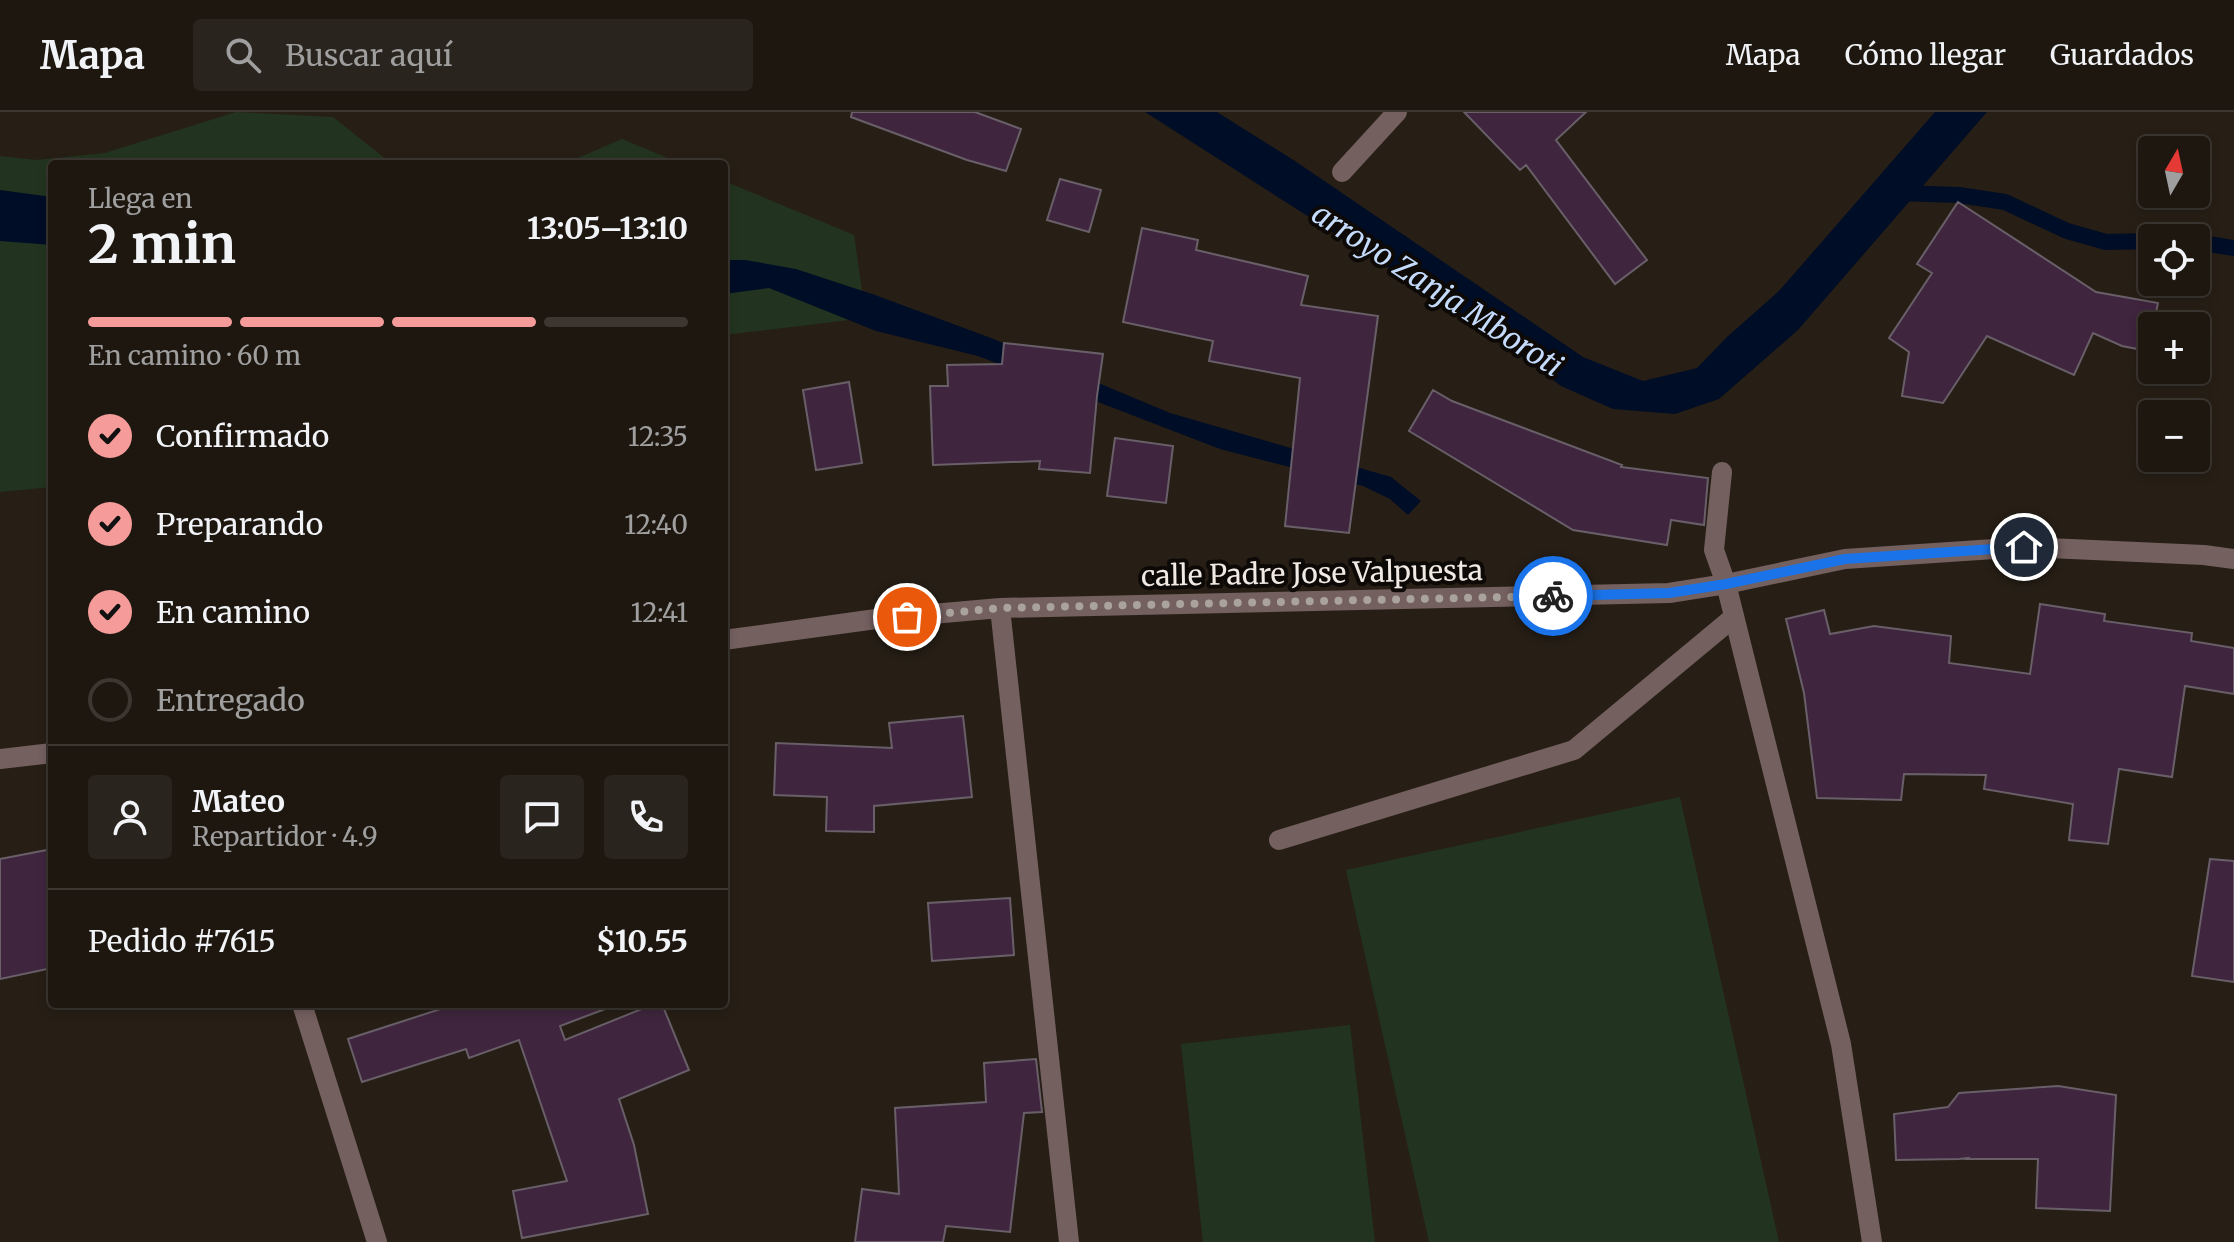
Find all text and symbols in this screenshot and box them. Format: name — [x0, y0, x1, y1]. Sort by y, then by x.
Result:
search box — [193, 19, 753, 91]
text: Mapa — [40, 32, 145, 79]
icon: search — [221, 33, 265, 77]
text: Buscar aquí — [285, 36, 453, 74]
text: Mapa — [1726, 37, 1801, 73]
text: Cómo llegar — [1845, 37, 2006, 73]
text: Guardados — [2050, 37, 2194, 73]
north arrow — [2138, 136, 2210, 208]
map controls — [2138, 136, 2210, 472]
text: Llega en — [88, 182, 192, 215]
water label: arroyo Zanja Mboroti — [1305, 194, 1570, 385]
text: 13:05–13:10 — [527, 209, 688, 247]
text: 2 min — [88, 212, 236, 277]
button: locate — [2138, 224, 2210, 296]
button: + — [2138, 312, 2210, 384]
text: En camino · 60 m — [88, 339, 301, 372]
button: − — [2138, 400, 2210, 472]
icon: check — [88, 414, 132, 458]
text: Confirmado — [156, 417, 329, 455]
text: 12:35 — [628, 420, 688, 453]
icon: check — [88, 502, 132, 546]
text: Preparando — [156, 505, 323, 543]
text: 12:40 — [624, 508, 688, 541]
pin — [1990, 513, 2058, 581]
icon: home — [2002, 525, 2046, 569]
street label: calle Padre Jose Valpuesta — [1141, 552, 1483, 594]
courier — [1513, 556, 1593, 636]
icon: bike — [1531, 574, 1575, 618]
pin — [873, 583, 941, 651]
icon: check — [88, 590, 132, 634]
text: En camino — [156, 593, 310, 631]
icon: bag — [885, 595, 929, 639]
text: 12:41 — [631, 596, 688, 629]
text: Entregado — [156, 681, 305, 719]
button: person — [88, 775, 172, 859]
button: chat — [500, 775, 584, 859]
button: phone — [604, 775, 688, 859]
text: Mateo — [192, 782, 285, 820]
text: Repartidor · 4.9 — [192, 820, 378, 853]
text: Pedido #7615 — [88, 922, 276, 960]
text: $10.55 — [596, 922, 688, 960]

